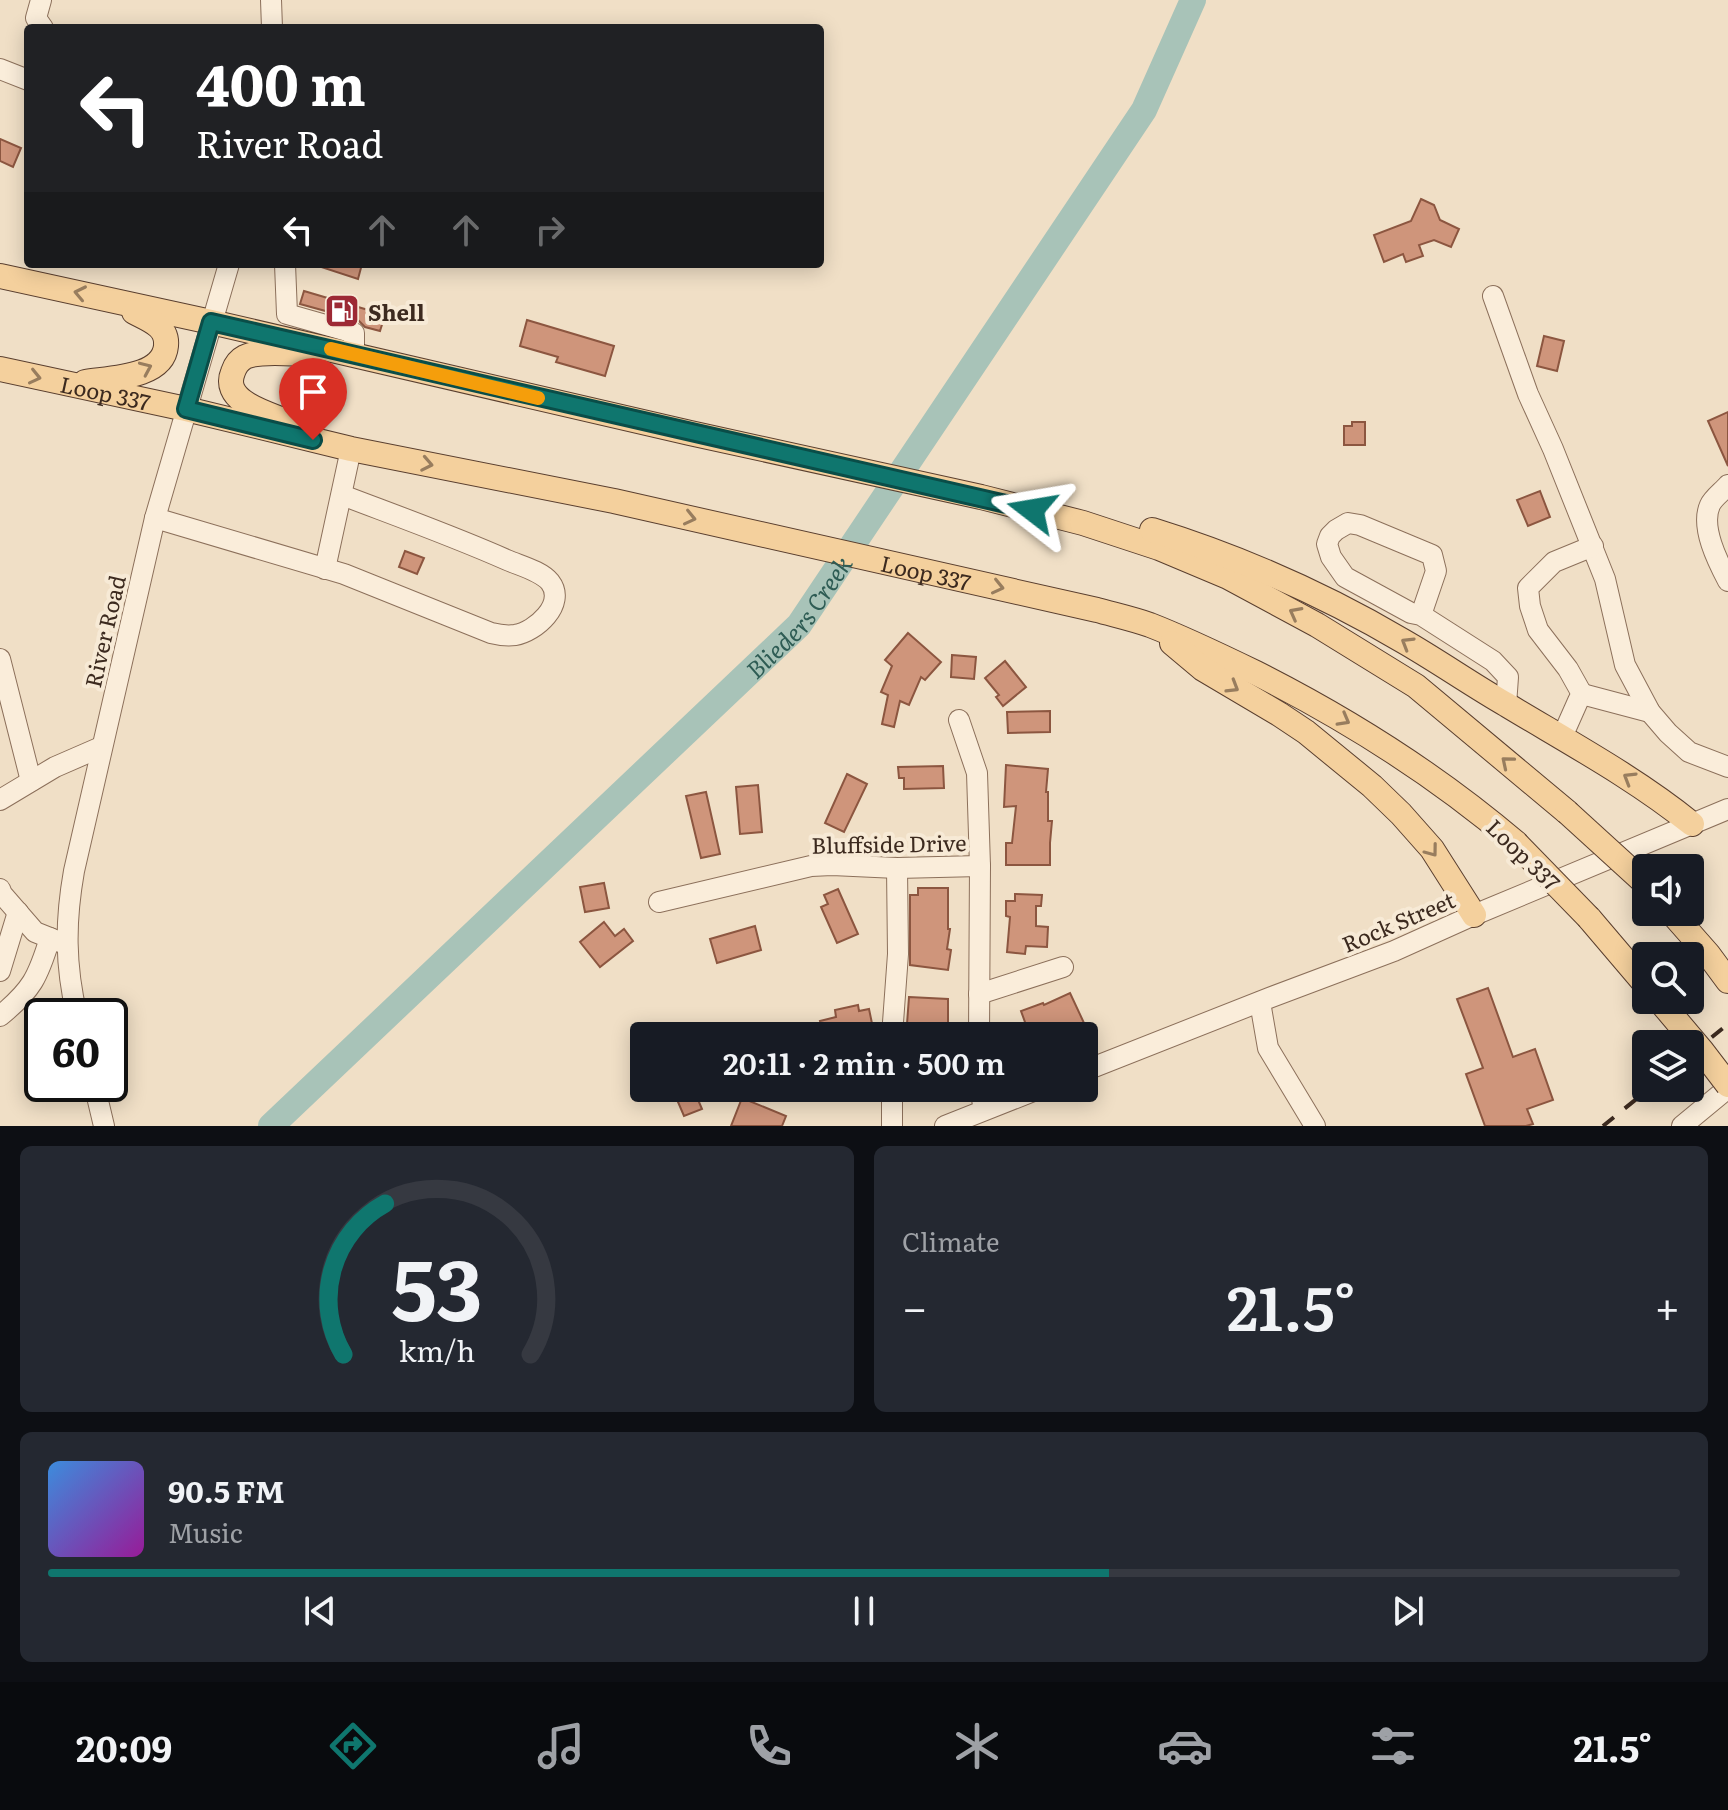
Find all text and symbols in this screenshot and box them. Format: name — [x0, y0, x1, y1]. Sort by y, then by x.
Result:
text: 400 m — [196, 40, 366, 123]
icon: left — [64, 56, 168, 160]
text: River Road — [196, 116, 383, 169]
icon: left — [276, 208, 320, 252]
icon: ahead — [360, 208, 404, 252]
icon: ahead — [444, 208, 488, 252]
icon: right — [528, 208, 572, 252]
one-way arrow — [74, 286, 87, 303]
fuel station icon: Shell — [323, 292, 361, 330]
place label: Shell — [368, 295, 425, 328]
pin — [279, 358, 347, 440]
one-way arrow — [138, 362, 153, 378]
street label: Loop 337 — [57, 366, 154, 417]
one-way arrow — [28, 368, 42, 385]
icon: arrive — [291, 370, 335, 414]
one-way arrow — [420, 455, 433, 472]
position arrow — [990, 468, 1074, 552]
one-way arrow — [682, 509, 696, 526]
street label: Loop 337 — [878, 545, 974, 598]
water label: Blieders Creek — [737, 547, 859, 685]
street label: River Road — [75, 572, 133, 690]
one-way arrow — [991, 578, 1005, 595]
one-way arrow — [1289, 608, 1303, 623]
one-way arrow — [1401, 638, 1416, 653]
one-way arrow — [1224, 677, 1239, 693]
one-way arrow — [1335, 710, 1350, 726]
one-way arrow — [1502, 757, 1516, 772]
one-way arrow — [1623, 772, 1638, 788]
street label: Loop 337 — [1480, 810, 1568, 898]
street label: Bluffside Drive — [811, 825, 967, 861]
one-way arrow — [1423, 842, 1437, 857]
map controls — [1632, 854, 1704, 1102]
button: sound — [1632, 854, 1704, 926]
street label: Rock Street — [1336, 882, 1460, 960]
button: search — [1632, 942, 1704, 1014]
speed limit sign: 60 — [24, 998, 128, 1102]
button: layers — [1632, 1030, 1704, 1102]
text: 20:11 · 2 min · 500 m — [723, 1040, 1005, 1084]
text: Climate — [902, 1221, 1000, 1260]
text: 53 — [392, 1223, 482, 1347]
text: 21.5° — [1227, 1260, 1355, 1349]
text: − — [902, 1272, 928, 1338]
text: + — [1654, 1272, 1680, 1338]
text: km/h — [399, 1328, 475, 1371]
text: 90.5 FM — [168, 1468, 285, 1512]
text: Music — [168, 1512, 243, 1551]
icon: previous — [298, 1589, 342, 1633]
icon: pause — [842, 1589, 886, 1633]
icon: next — [1386, 1589, 1430, 1633]
icon: directions — [325, 1718, 381, 1774]
icon: music — [533, 1718, 589, 1774]
icon: phone — [741, 1718, 797, 1774]
icon: climate — [949, 1718, 1005, 1774]
icon: car — [1157, 1718, 1213, 1774]
icon: filters — [1365, 1718, 1421, 1774]
text: 20:09 — [76, 1720, 172, 1773]
text: 21.5° — [1574, 1720, 1652, 1773]

